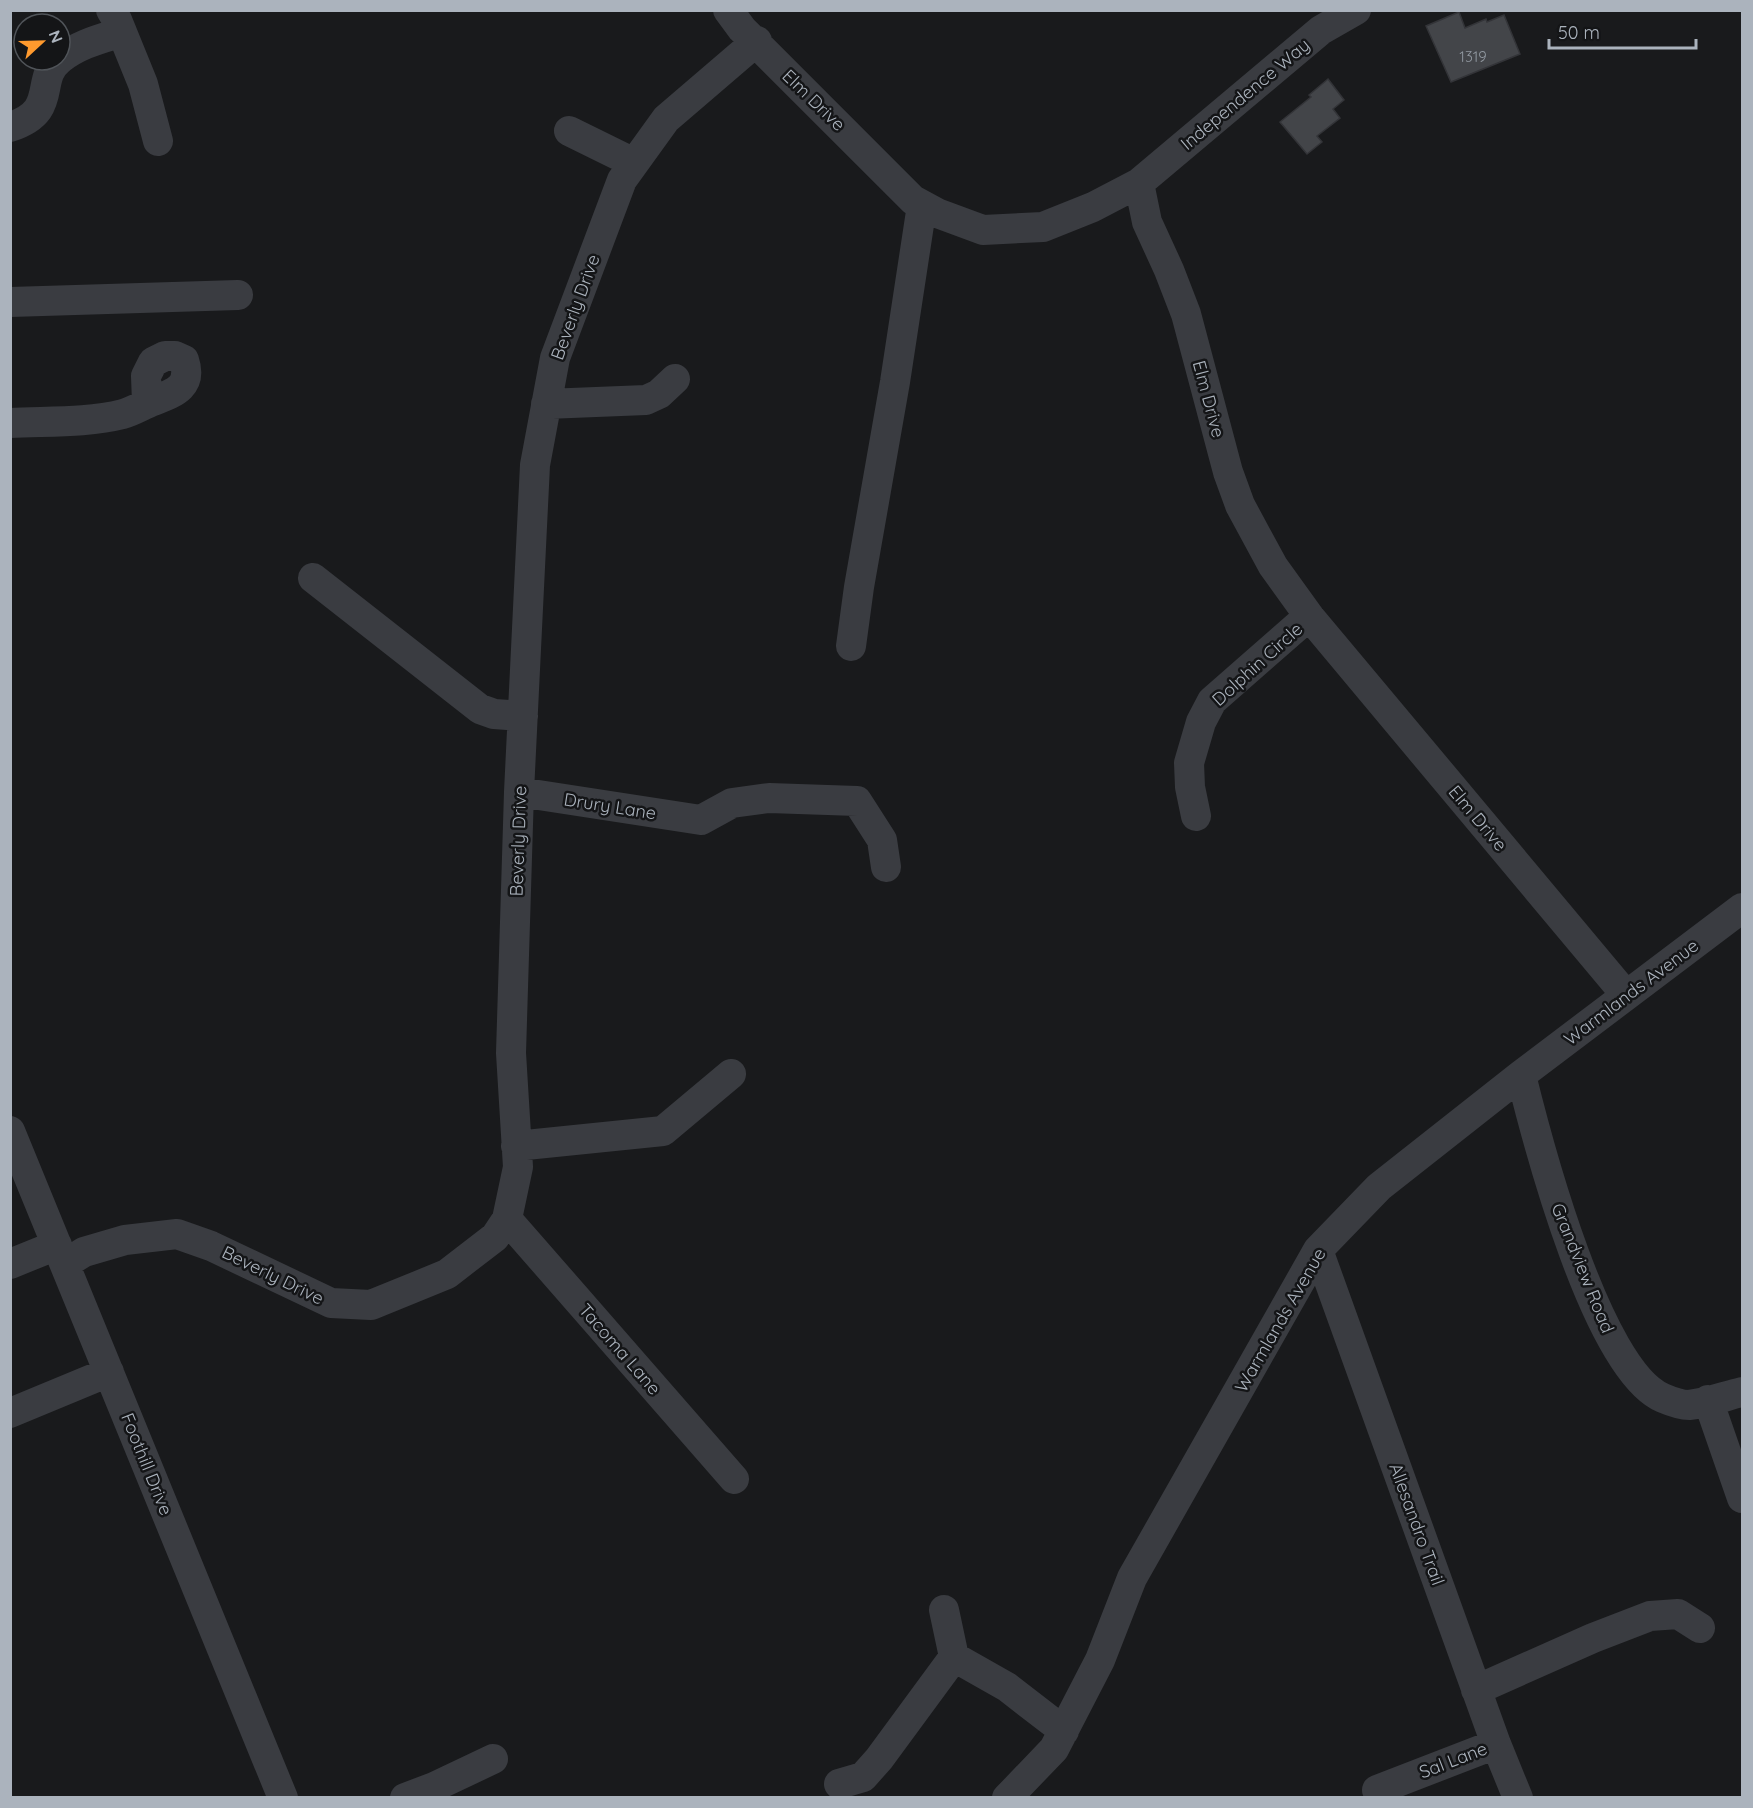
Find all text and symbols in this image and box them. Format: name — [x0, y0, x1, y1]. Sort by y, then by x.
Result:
north arrow — [12, 12, 72, 72]
scale bar — [1549, 12, 1696, 50]
text: 50 m — [1558, 21, 1600, 44]
text: N — [44, 27, 67, 46]
street label: Independence Way — [1176, 33, 1314, 155]
house number: 1319 — [1459, 47, 1487, 66]
street label: Elm Drive — [778, 64, 850, 136]
street label: Beverly Drive — [545, 251, 605, 363]
street label: Elm Drive — [1188, 358, 1230, 440]
street label: Dolphin Circle — [1207, 617, 1307, 711]
street label: Elm Drive — [1444, 780, 1512, 856]
street label: Beverly Drive — [505, 785, 531, 897]
street label: Drury Lane — [562, 787, 658, 825]
street label: Warmlands Avenue — [1559, 934, 1703, 1050]
street label: Grandview Road — [1546, 1200, 1620, 1336]
street label: Beverly Drive — [218, 1240, 328, 1310]
street label: Warmlands Avenue — [1229, 1244, 1331, 1396]
street label: Tacoma Lane — [574, 1299, 666, 1399]
street label: Foothill Drive — [116, 1409, 178, 1519]
street label: Allesandro Trail — [1384, 1460, 1450, 1588]
street label: Sal Lane — [1416, 1737, 1490, 1783]

